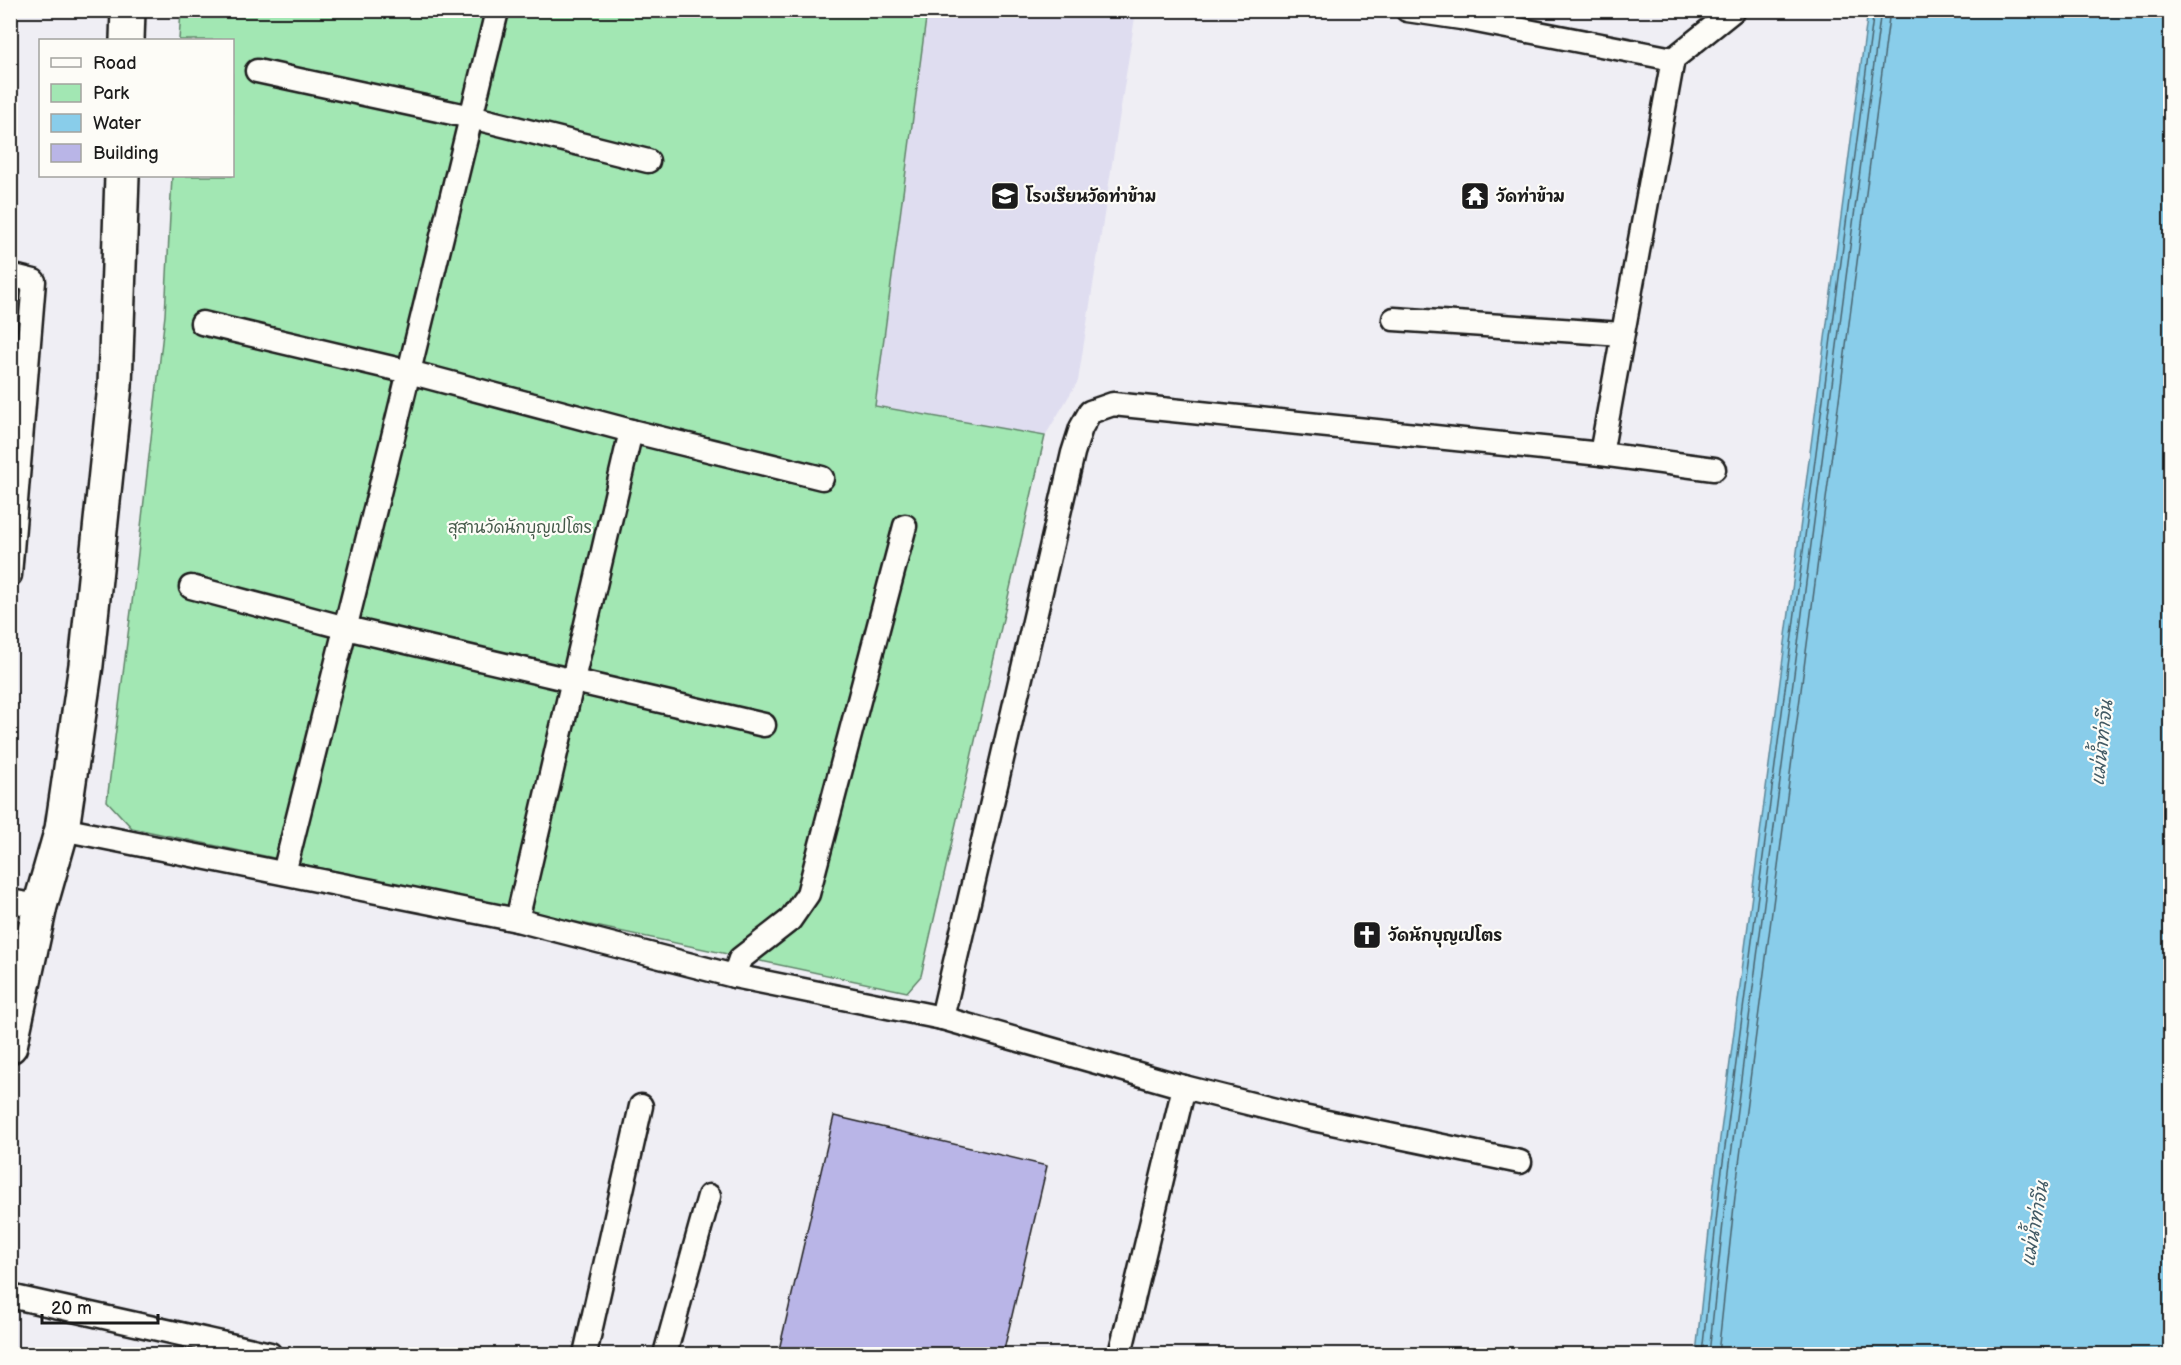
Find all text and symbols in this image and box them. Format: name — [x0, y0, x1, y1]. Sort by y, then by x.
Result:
legend — [39, 39, 234, 177]
text: Road — [93, 53, 137, 74]
text: Park — [93, 83, 129, 104]
text: Water — [93, 113, 141, 134]
text: Building — [93, 143, 159, 164]
school or university icon: โรงเรียนวัดท่าข้าม — [989, 180, 1021, 212]
temple icon: วัดท่าข้าม — [1459, 180, 1491, 212]
place label: โรงเรียนวัดท่าข้าม — [1025, 185, 1156, 207]
place label: วัดท่าข้าม — [1496, 185, 1565, 207]
park label: สุสานวัดนักบุญเปโตร — [448, 516, 592, 540]
water label: แม่น้ำท่าจีน — [2081, 698, 2118, 787]
church icon: วัดนักบุญเปโตร — [1351, 919, 1383, 951]
place label: วัดนักบุญเปโตร — [1388, 924, 1502, 948]
water label: แม่น้ำท่าจีน — [2011, 1178, 2053, 1268]
scale bar — [42, 1287, 158, 1325]
text: 20 m — [51, 1298, 92, 1319]

